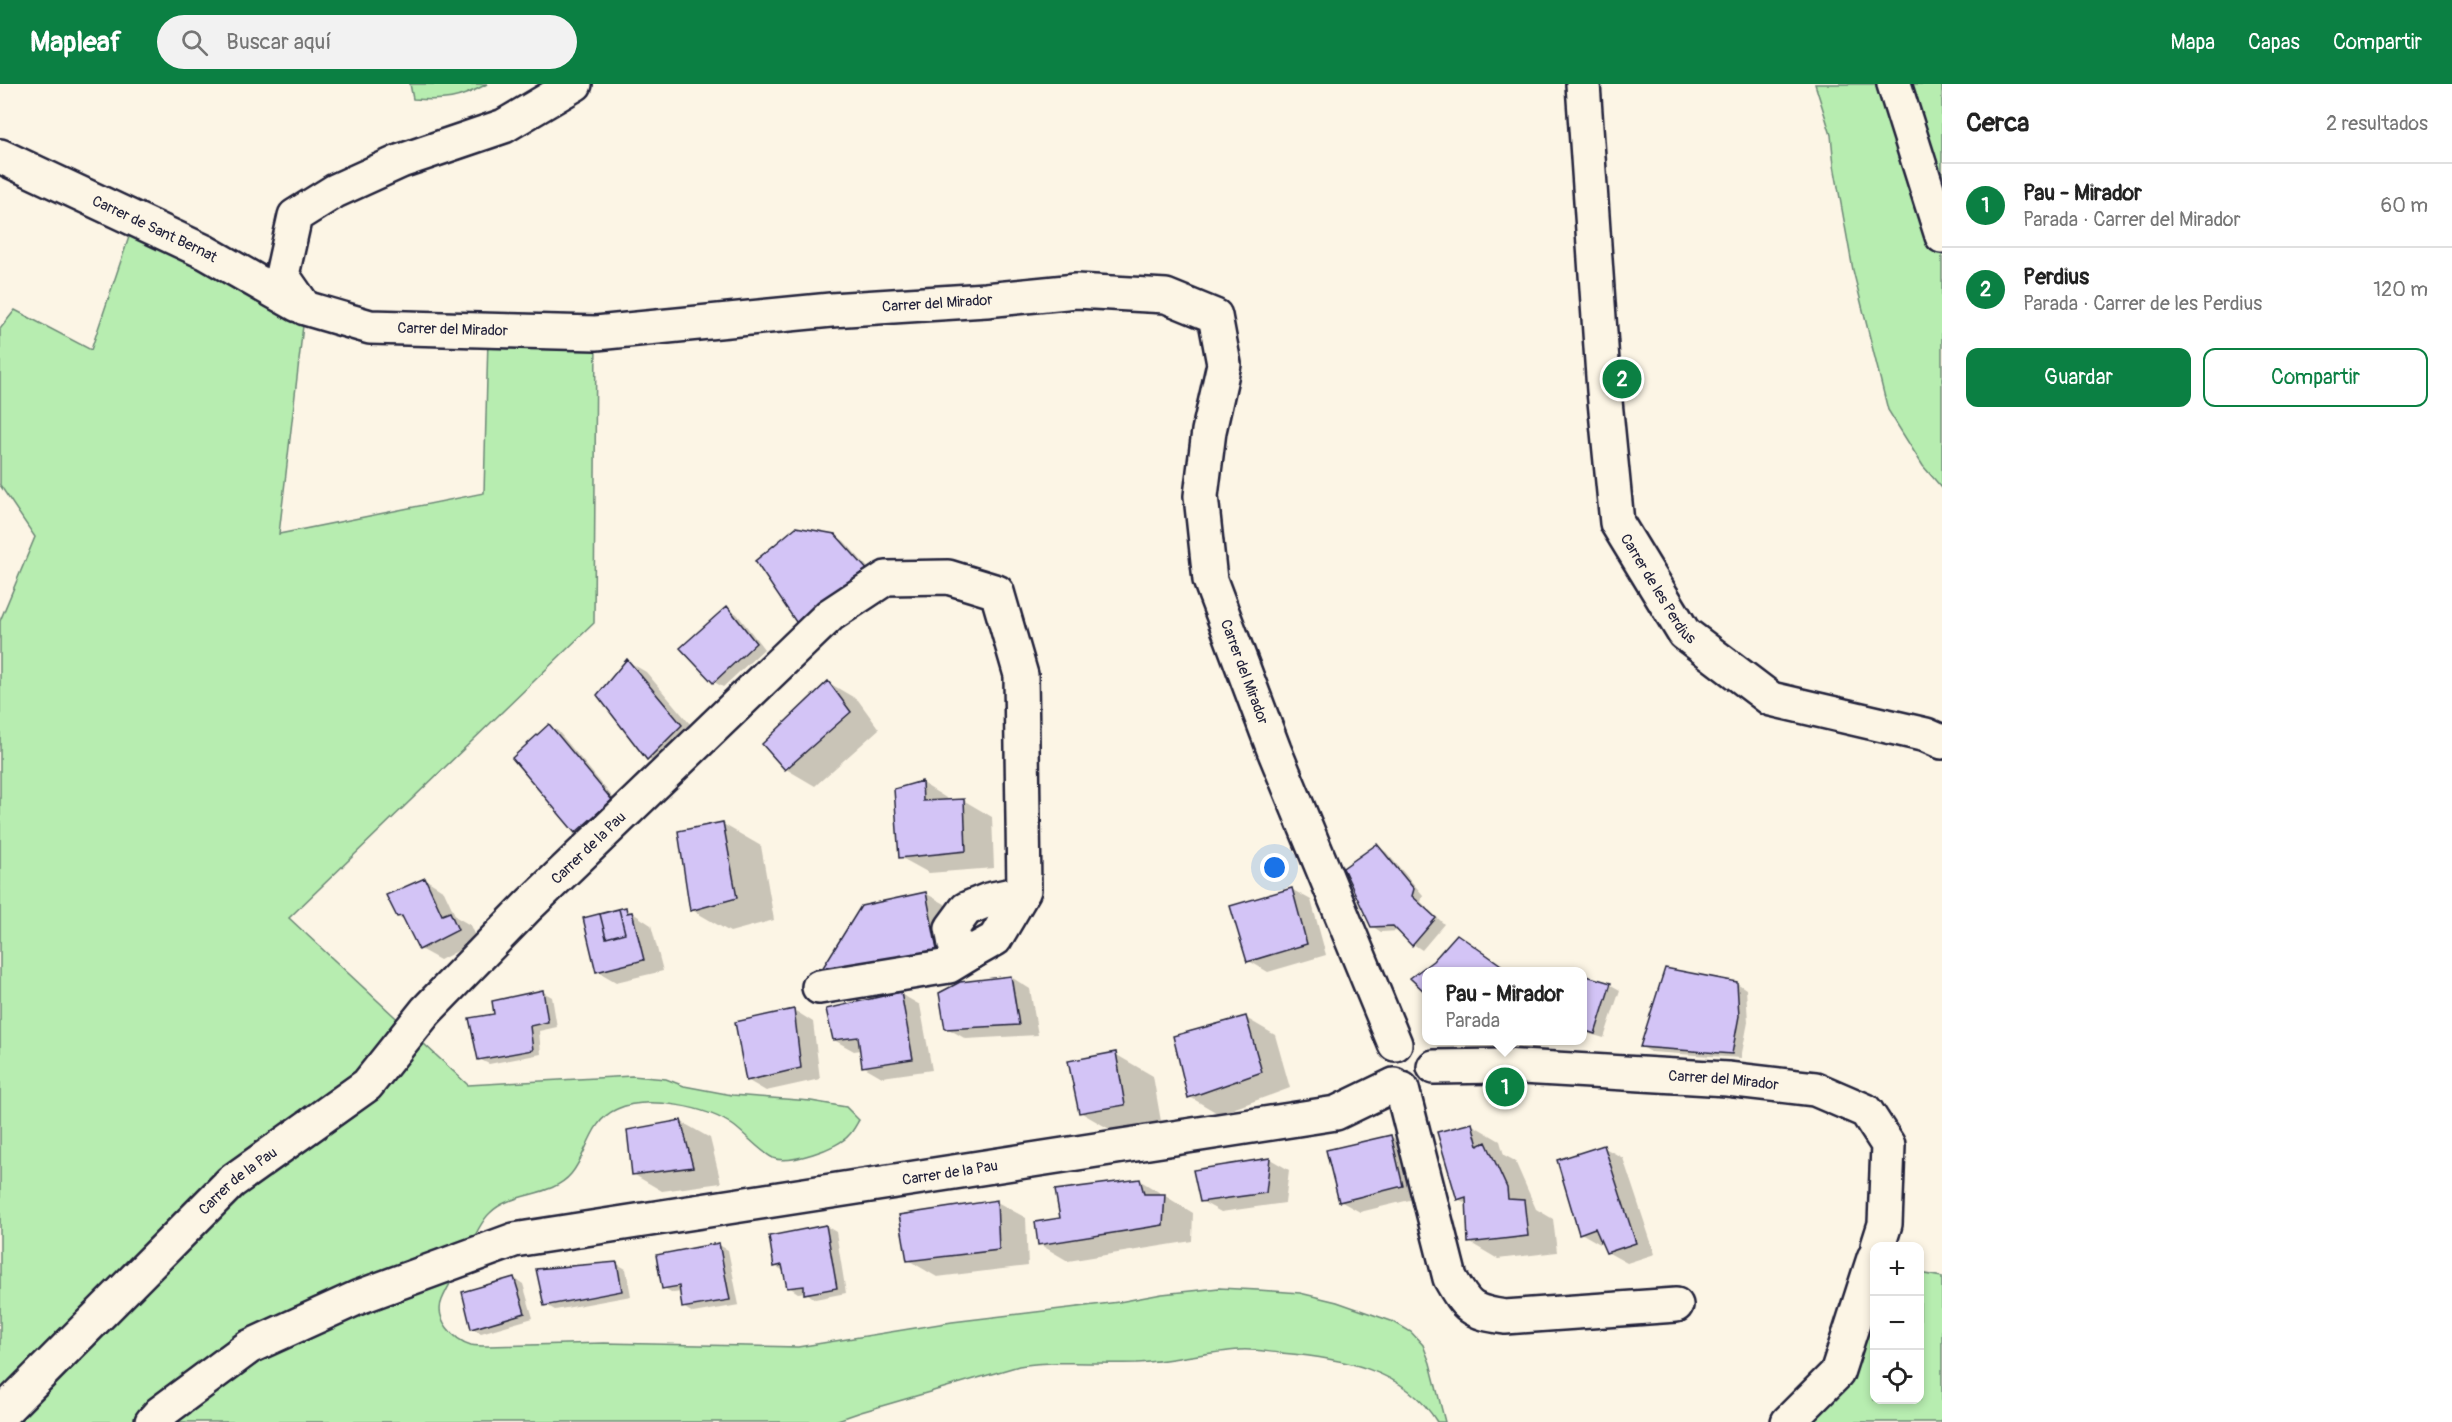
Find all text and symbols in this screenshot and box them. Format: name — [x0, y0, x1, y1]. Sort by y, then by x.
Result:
search box — [157, 15, 577, 69]
text: Mapleaf — [30, 25, 121, 60]
icon: search — [178, 26, 211, 59]
text: Buscar aquí — [226, 28, 331, 56]
text: Mapa — [2171, 29, 2215, 56]
text: Capas — [2248, 29, 2300, 56]
text: Compartir — [2333, 29, 2422, 56]
text: Cerca — [1966, 107, 2029, 139]
text: 2 resultados — [2326, 111, 2428, 136]
text: Pau - Mirador — [2023, 179, 2142, 207]
street label: Carrer de Sant Bernat — [89, 191, 221, 267]
text: 1 — [1982, 193, 1989, 218]
text: 60 m — [2381, 193, 2428, 218]
text: Parada · Carrer del Mirador — [2023, 207, 2241, 232]
text: Perdius — [2023, 263, 2089, 291]
text: 2 — [1980, 277, 1991, 302]
text: 120 m — [2373, 277, 2428, 302]
street label: Carrer del Mirador — [881, 290, 994, 317]
text: Parada · Carrer de les Perdius — [2023, 291, 2262, 316]
street label: Carrer del Mirador — [397, 319, 509, 341]
button: Guardar — [1966, 348, 2191, 407]
button: Compartir — [2203, 348, 2428, 407]
pin: 2 — [1602, 356, 1642, 402]
street label: Carrer de les Perdius — [1616, 530, 1699, 649]
street label: Carrer del Mirador — [1216, 617, 1273, 728]
street label: Carrer de la Pau — [547, 808, 630, 889]
your location — [1260, 853, 1289, 882]
popup — [1422, 967, 1587, 1045]
text: Pau - Mirador — [1445, 980, 1564, 1008]
text: Parada — [1445, 1008, 1500, 1033]
pin: 1 — [1486, 1064, 1524, 1110]
street label: Carrer del Mirador — [1668, 1067, 1780, 1095]
street label: Carrer de la Pau — [195, 1143, 281, 1219]
street label: Carrer de la Pau — [901, 1156, 999, 1190]
map controls — [1870, 1242, 1924, 1404]
button: + — [1870, 1242, 1924, 1296]
button: − — [1870, 1296, 1924, 1350]
button: locate — [1870, 1350, 1924, 1404]

